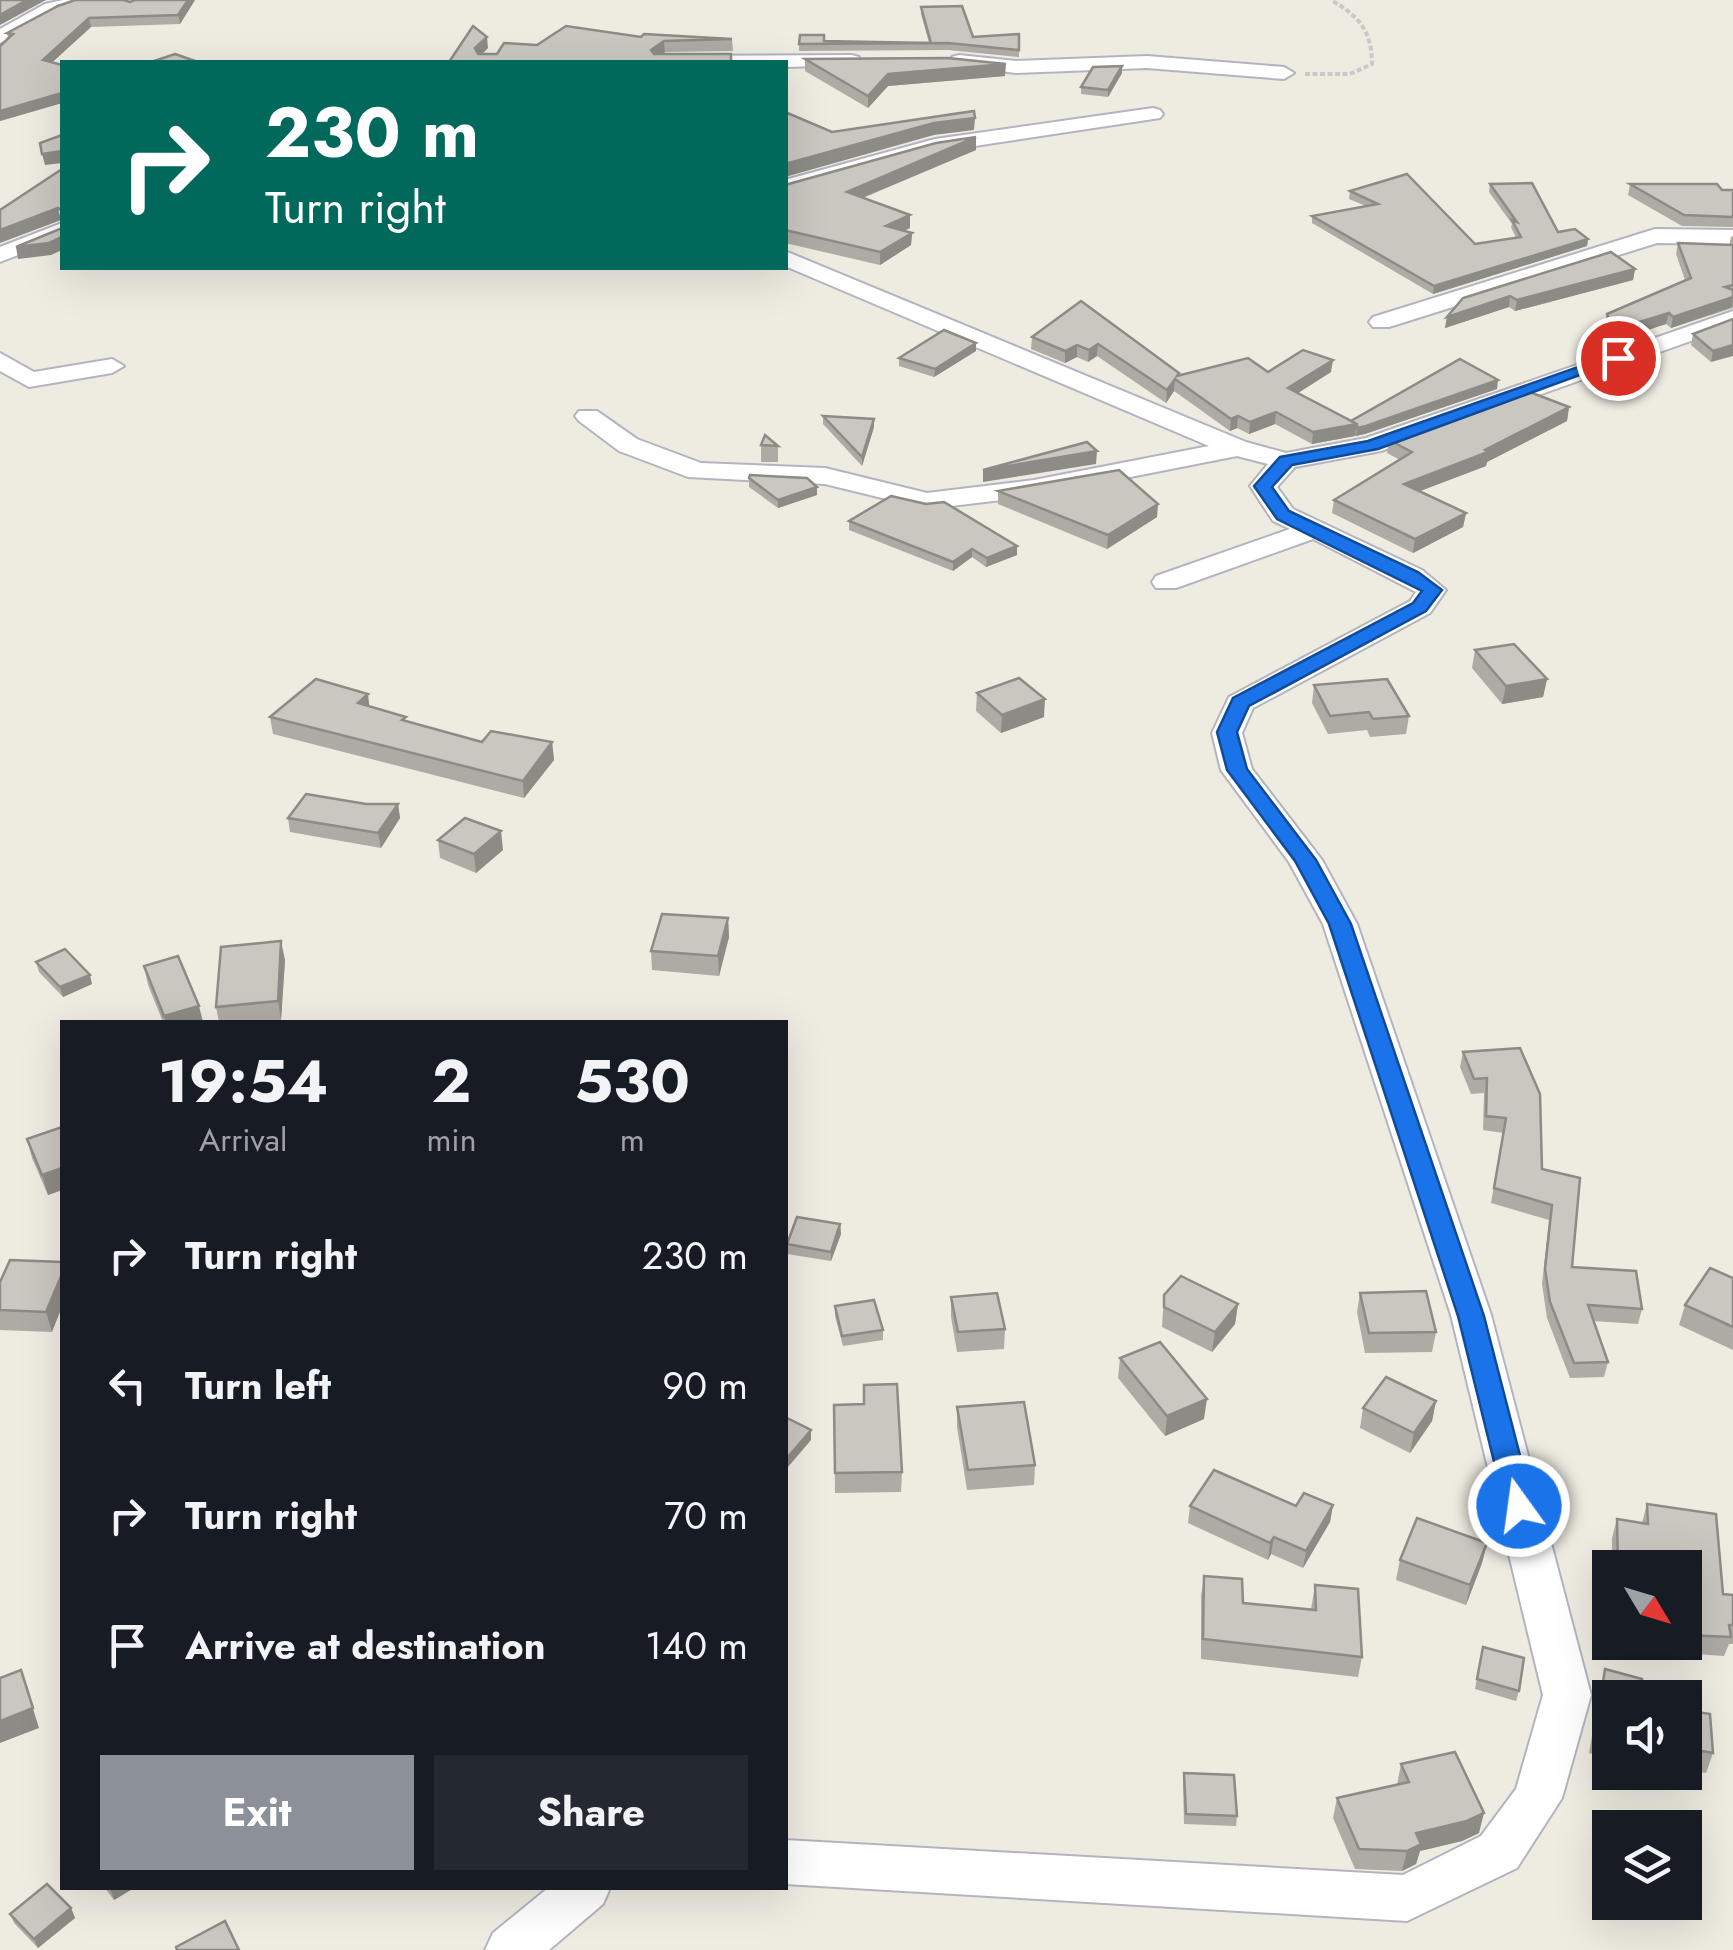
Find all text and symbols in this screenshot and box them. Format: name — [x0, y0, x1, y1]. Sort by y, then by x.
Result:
text: 230 m — [265, 82, 479, 183]
icon: right — [100, 100, 230, 230]
text: Turn right — [265, 175, 446, 240]
pin — [1576, 316, 1661, 401]
icon: arrive — [1591, 331, 1646, 386]
text: 19:54 — [158, 1038, 329, 1125]
text: 2 — [432, 1038, 471, 1125]
text: 530 — [574, 1038, 690, 1125]
text: Arrival — [199, 1117, 287, 1163]
text: min — [426, 1117, 477, 1163]
text: m — [620, 1117, 645, 1163]
icon: right — [100, 1228, 155, 1283]
text: Turn right — [185, 1228, 357, 1283]
text: 230 m — [642, 1228, 748, 1283]
icon: left — [100, 1358, 155, 1413]
text: Turn left — [185, 1358, 331, 1413]
text: 90 m — [662, 1358, 748, 1413]
position arrow — [1467, 1454, 1571, 1558]
icon: right — [100, 1488, 155, 1543]
text: Turn right — [185, 1488, 357, 1543]
text: 70 m — [664, 1488, 748, 1543]
north arrow — [1592, 1550, 1702, 1660]
map controls — [1592, 1550, 1702, 1920]
icon: arrive — [100, 1618, 155, 1673]
text: Arrive at destination — [185, 1618, 546, 1673]
text: 140 m — [645, 1618, 748, 1673]
button: sound — [1592, 1680, 1702, 1790]
button: Exit — [100, 1755, 414, 1870]
button: Share — [434, 1755, 748, 1870]
button: layers — [1592, 1810, 1702, 1920]

